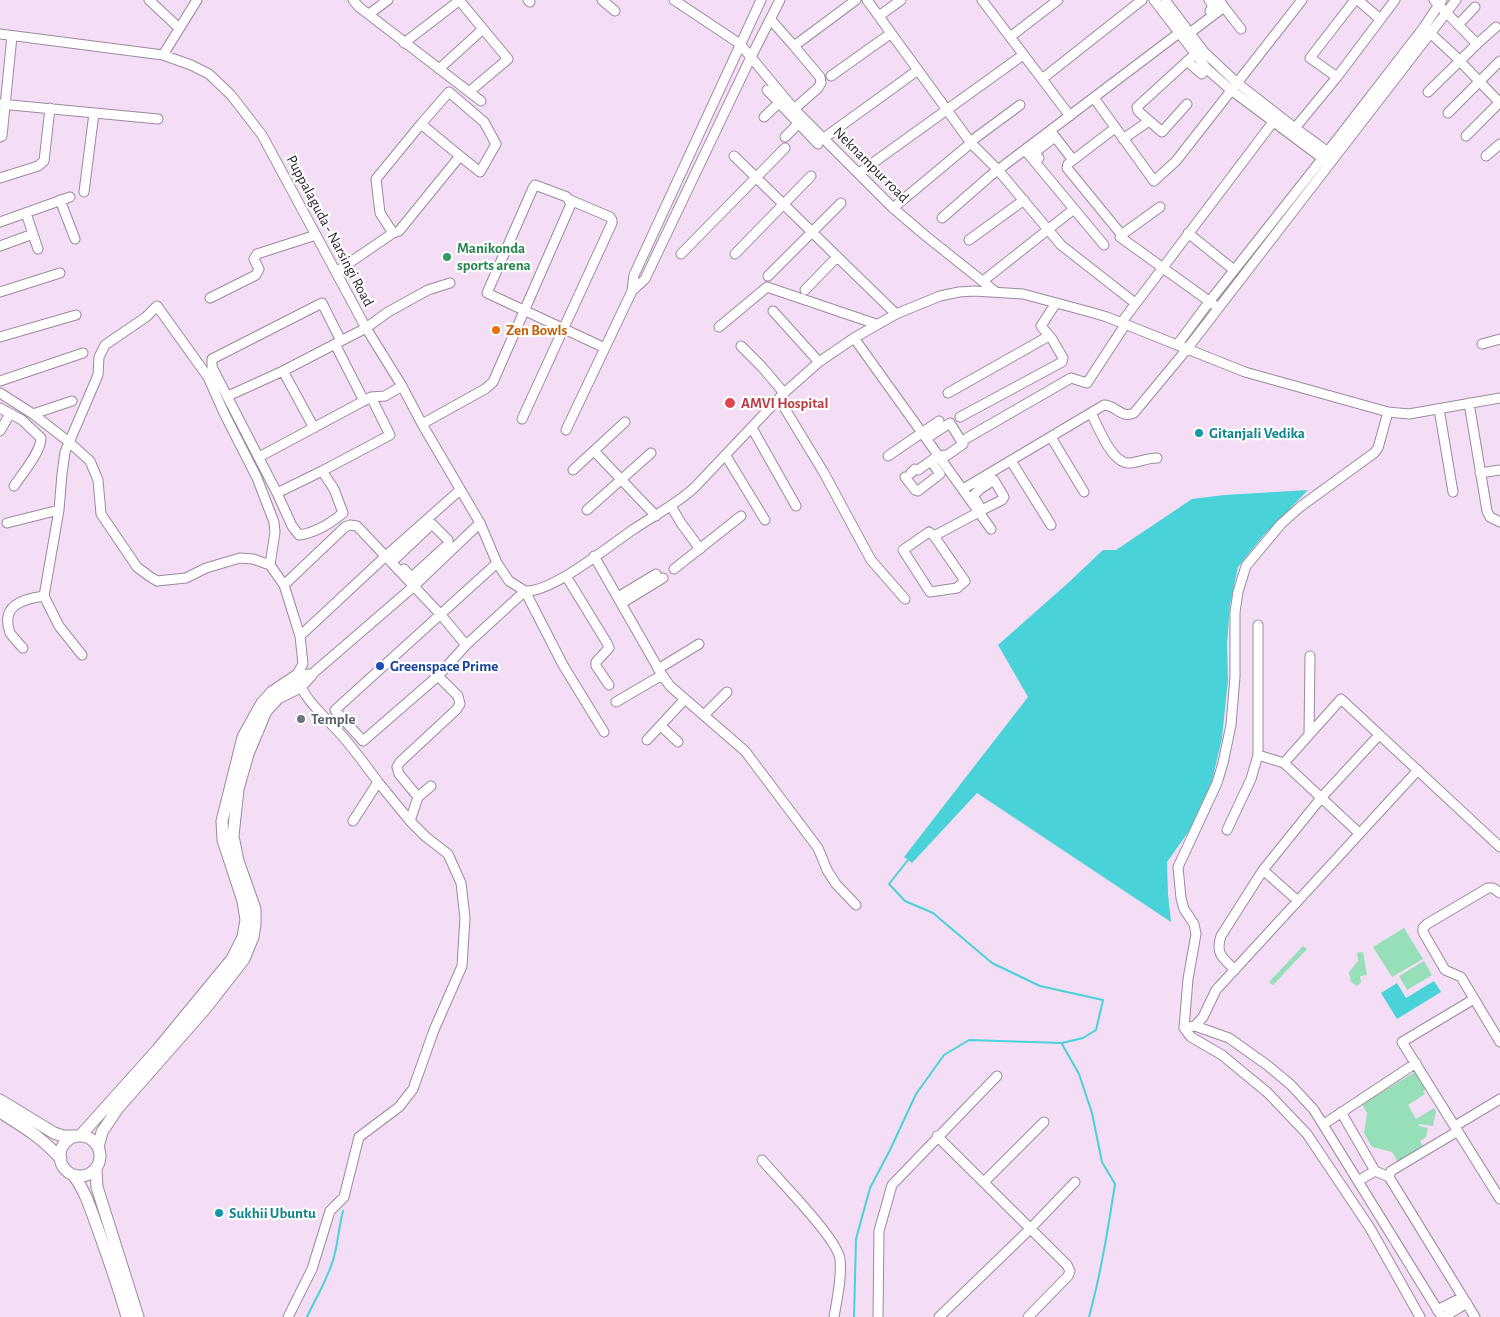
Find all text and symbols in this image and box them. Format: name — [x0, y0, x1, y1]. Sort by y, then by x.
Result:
street label: Neknampur road — [829, 123, 913, 207]
street label: Puppalaguda - Narsingi Road — [282, 152, 378, 310]
place label: Manikonda sports arena — [457, 239, 531, 274]
marker: Manikonda sports arena — [441, 251, 453, 263]
place label: Zen Bowls — [506, 321, 567, 339]
marker: Zen Bowls — [490, 324, 502, 336]
place label: AMVI Hospital — [741, 394, 828, 412]
marker: AMVI Hospital — [723, 396, 737, 410]
place label: Gitanjali Vedika — [1209, 424, 1305, 442]
marker: Gitanjali Vedika — [1193, 427, 1205, 439]
place label: Greenspace Prime — [390, 657, 498, 675]
marker: Greenspace Prime — [374, 660, 386, 672]
place label: Temple — [311, 710, 356, 728]
marker: Temple — [295, 713, 307, 725]
place label: Sukhii Ubuntu — [229, 1204, 316, 1222]
marker: Sukhii Ubuntu — [213, 1207, 225, 1219]

